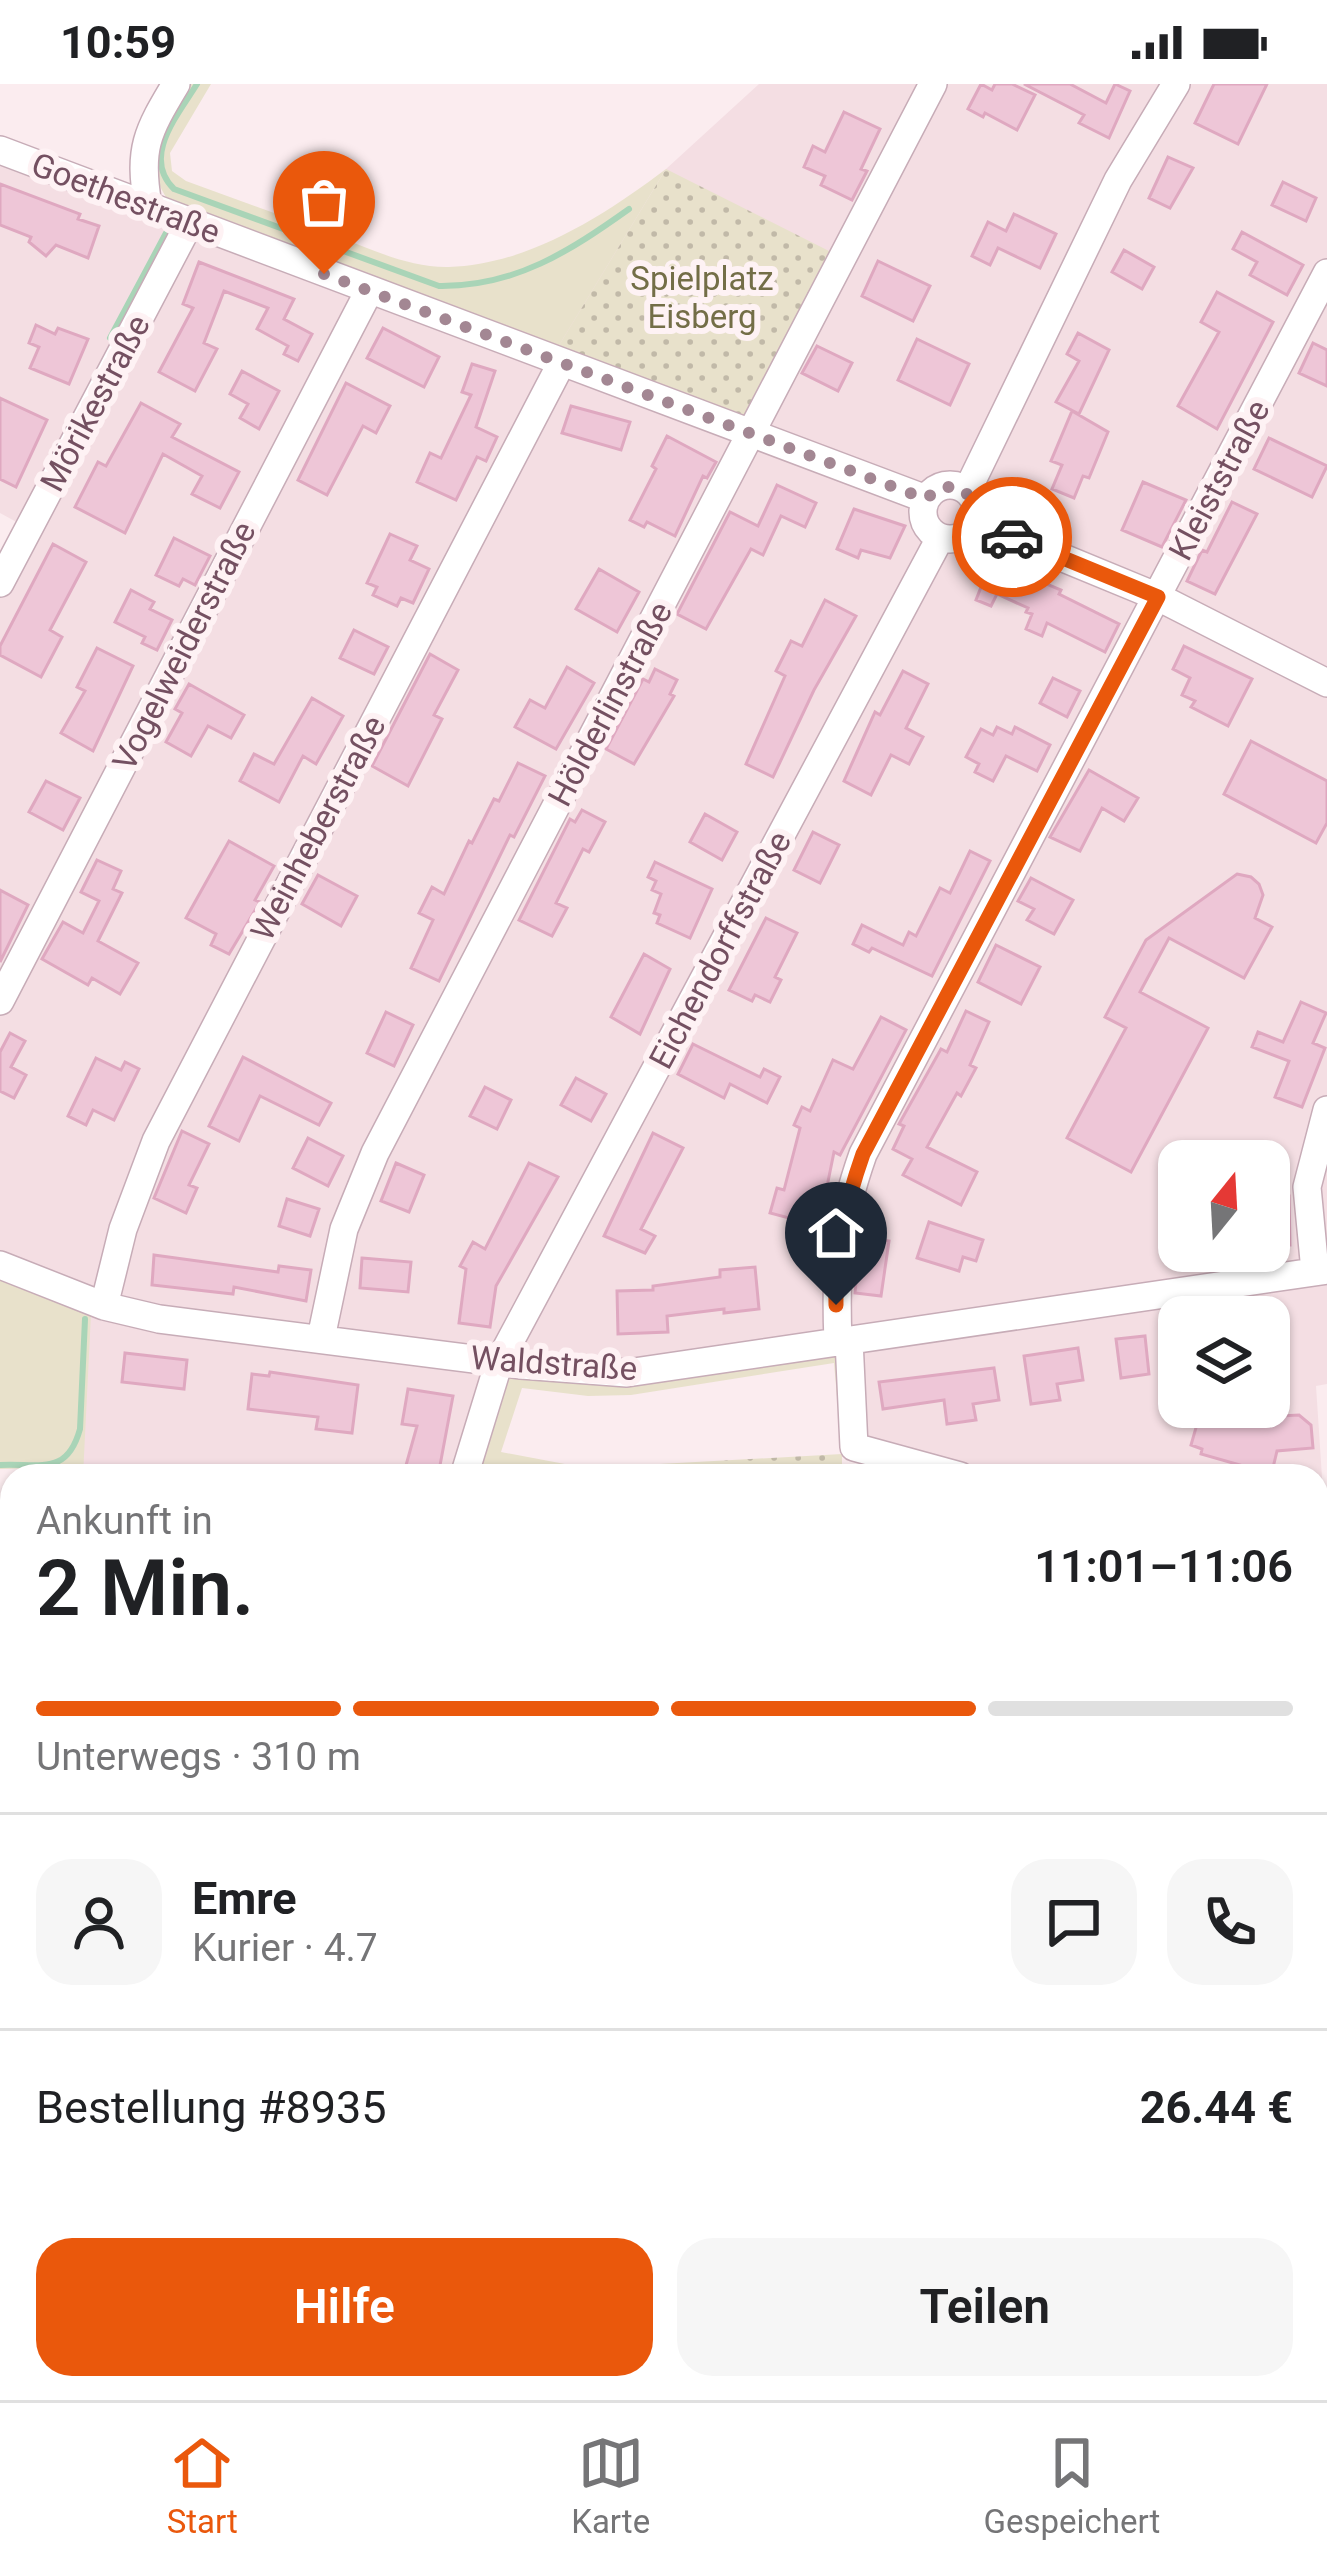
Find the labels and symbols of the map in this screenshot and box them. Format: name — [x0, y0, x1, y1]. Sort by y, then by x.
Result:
street label: Goethestraße — [26, 144, 226, 252]
pin — [273, 151, 375, 274]
park label: Spielplatz Eisberg — [630, 259, 774, 336]
street label: Mörikestraße — [32, 308, 158, 498]
street label: Kleiststraße — [1161, 393, 1277, 567]
courier — [952, 477, 1072, 597]
street label: Vogelweiderstraße — [104, 515, 264, 777]
street label: Hölderlinstraße — [540, 595, 680, 813]
street label: Weinheberstraße — [242, 709, 394, 947]
street label: Eichendorffstraße — [641, 825, 799, 1075]
north arrow — [1158, 1140, 1290, 1272]
pin — [785, 1182, 887, 1305]
street label: Waldstraße — [469, 1338, 639, 1388]

